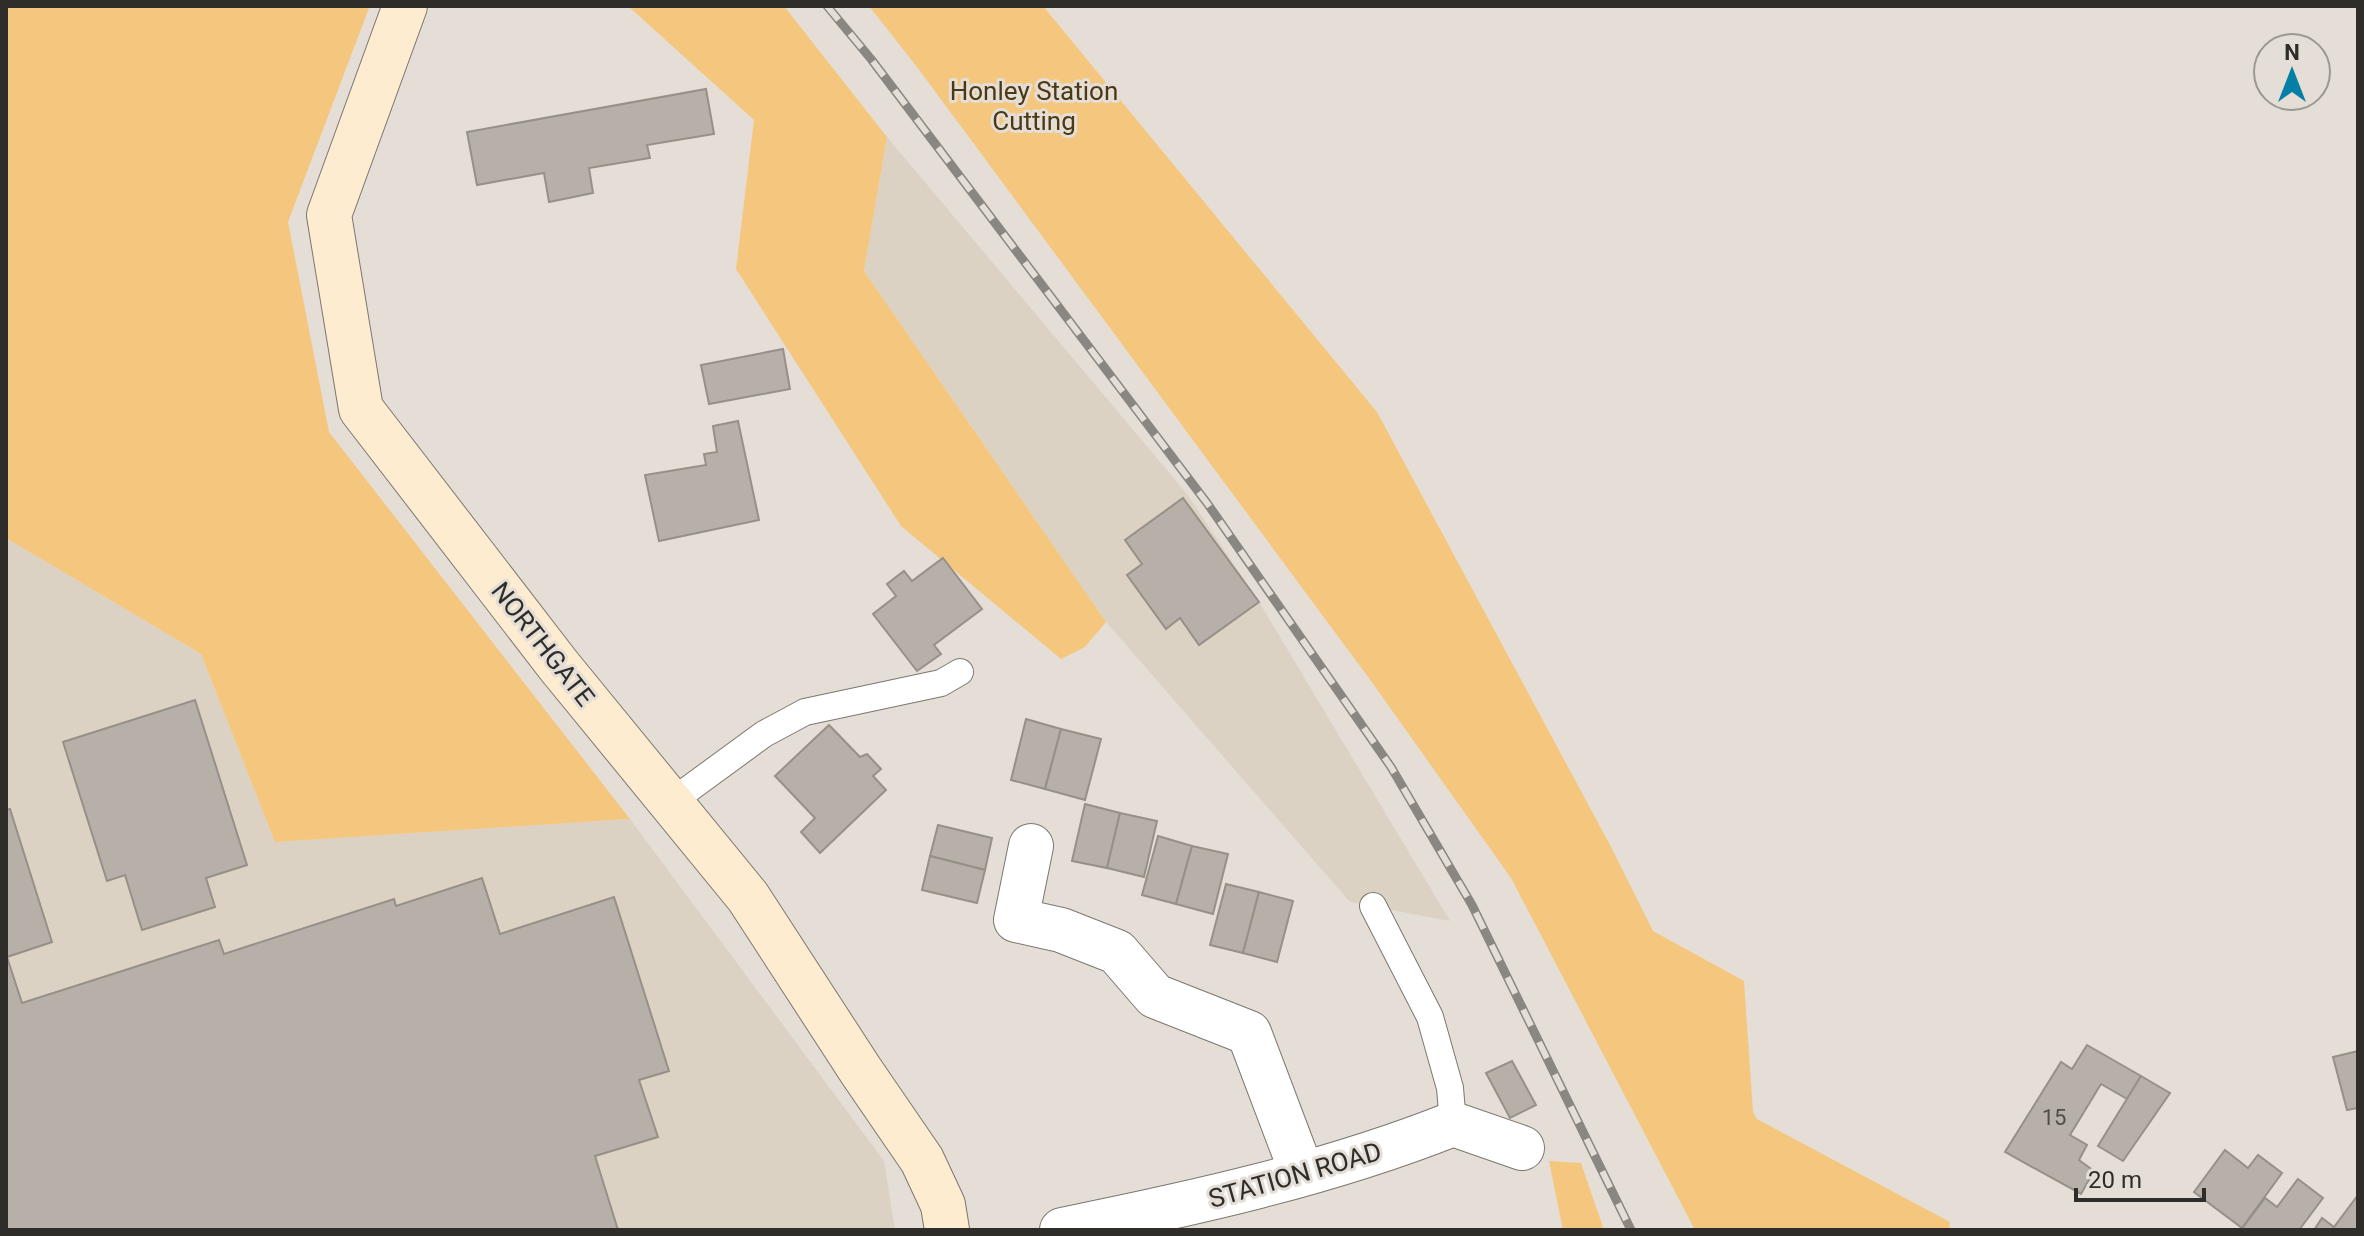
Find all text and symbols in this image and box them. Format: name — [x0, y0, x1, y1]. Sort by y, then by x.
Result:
north arrow — [2252, 32, 2332, 112]
text: N — [2284, 40, 2300, 65]
park label: Honley Station Cutting — [950, 76, 1118, 136]
street label: NORTHGATE — [485, 576, 601, 712]
house number: 15 — [2042, 1105, 2066, 1130]
street label: STATION ROAD — [1205, 1136, 1385, 1214]
scale bar — [2076, 1152, 2204, 1202]
text: 20 m — [2088, 1166, 2142, 1194]

